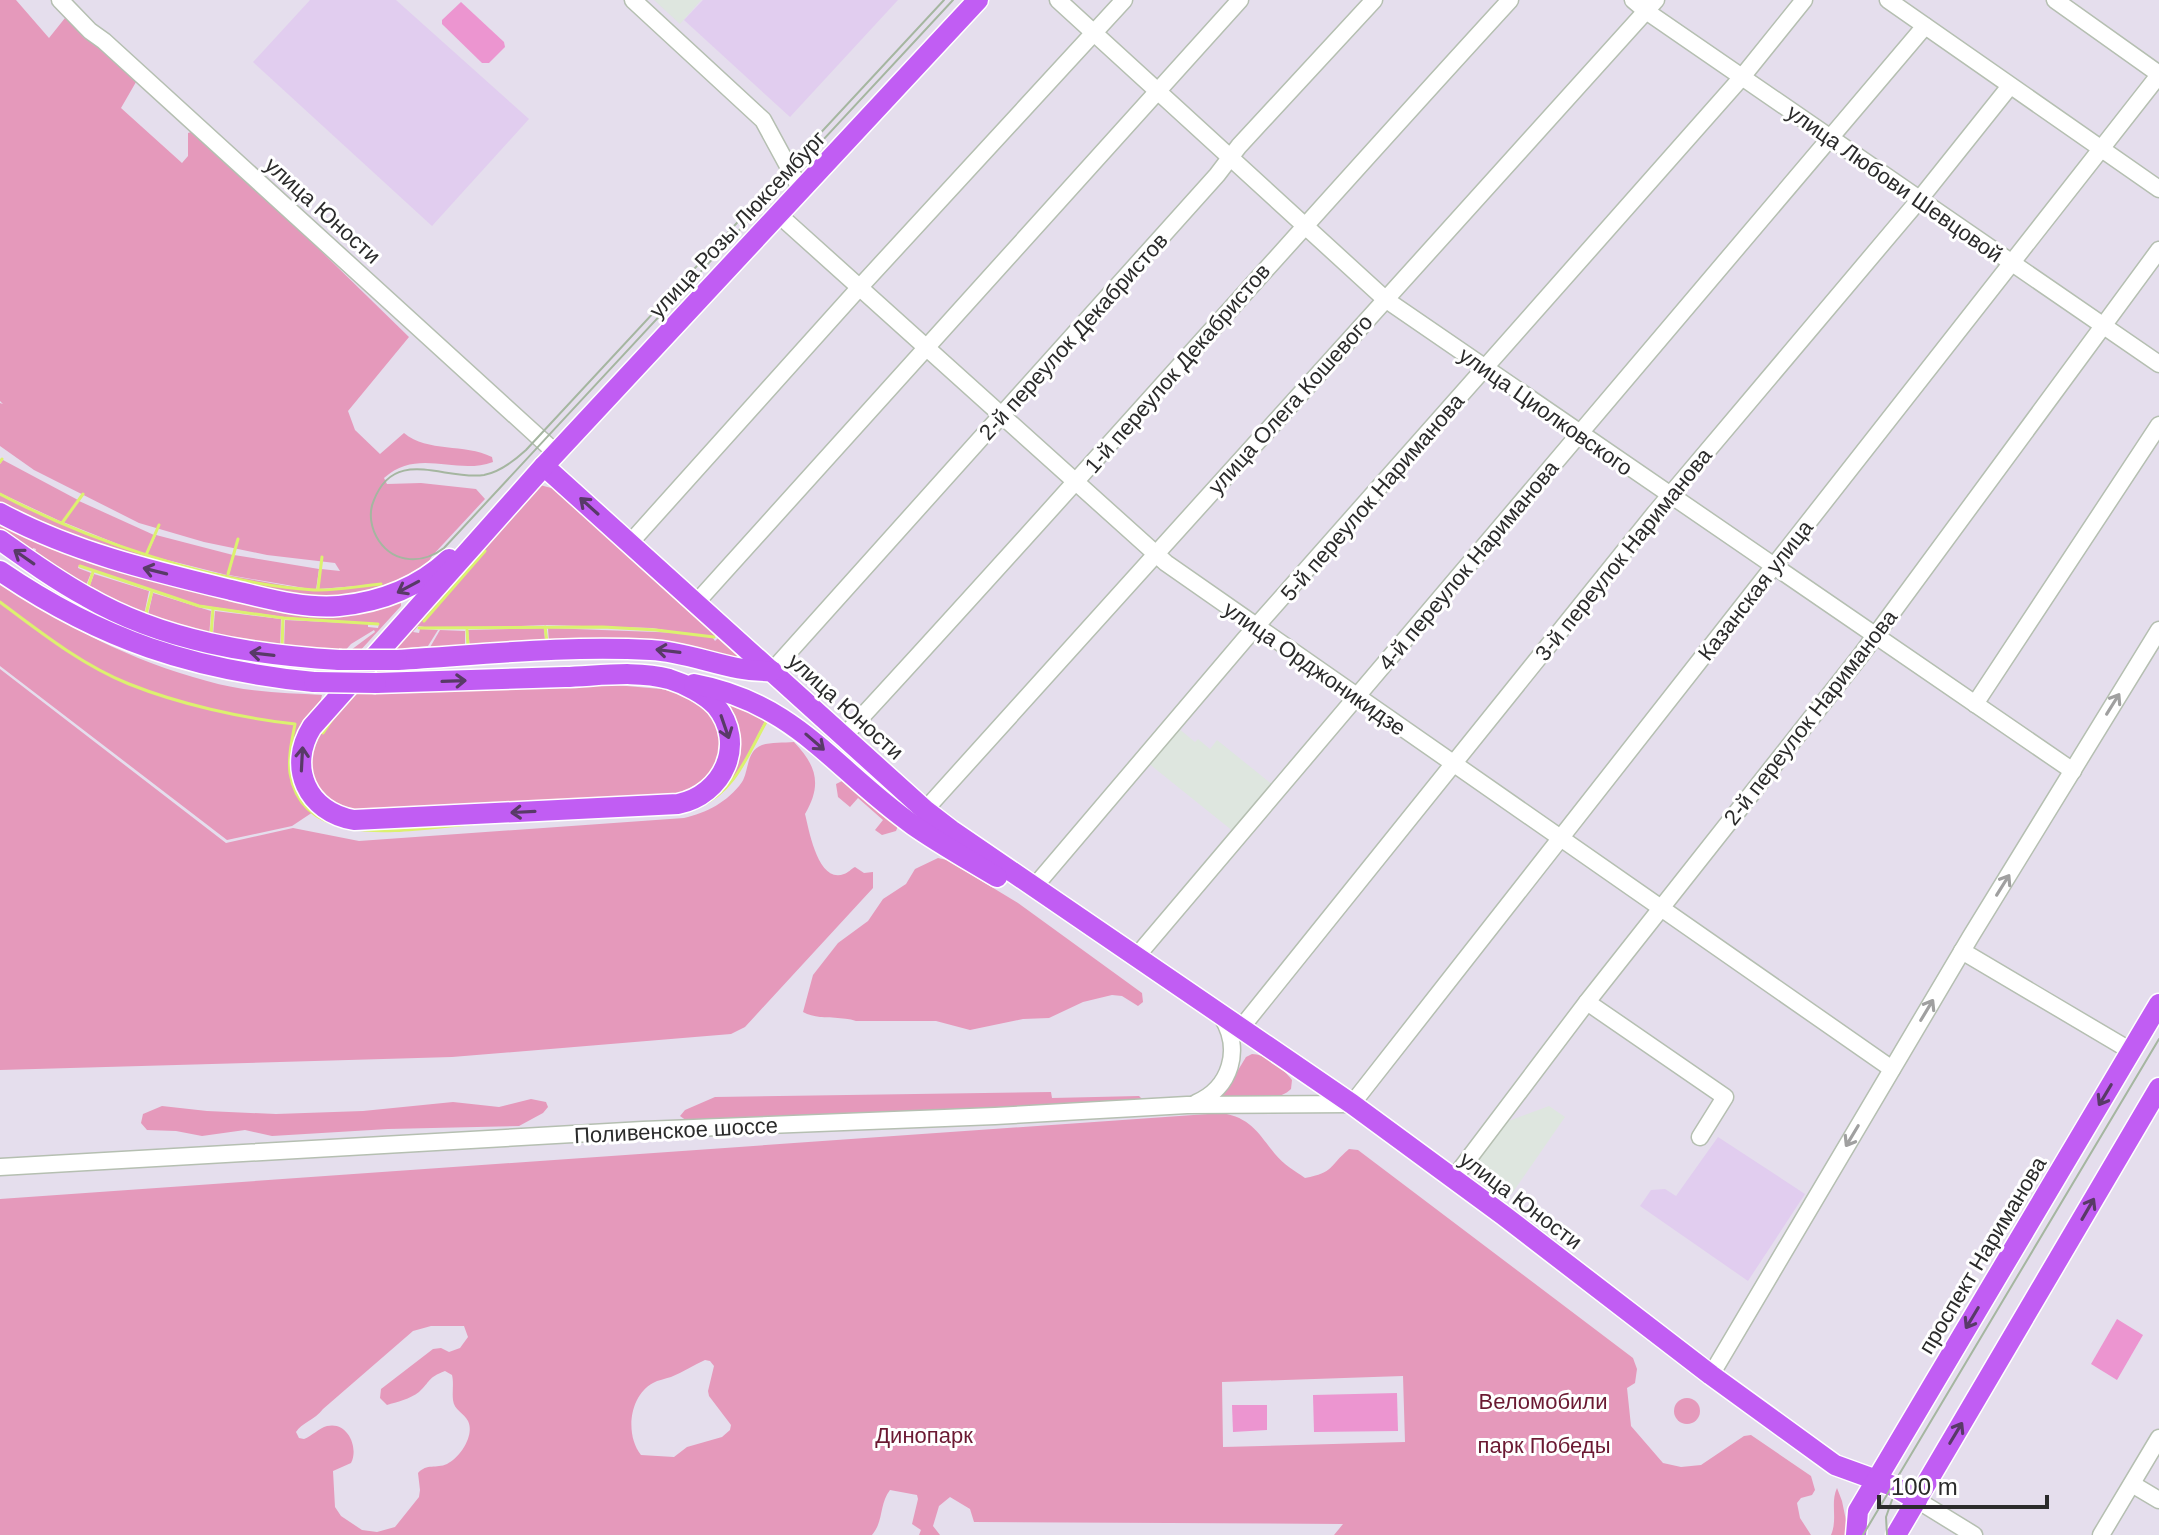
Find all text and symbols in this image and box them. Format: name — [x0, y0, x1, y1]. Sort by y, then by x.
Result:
street label: улица Любови Шевцовой — [1782, 99, 2007, 267]
street label: улица Розы Люксембург — [644, 126, 831, 323]
street label: улица Юности — [260, 152, 385, 269]
street label: 2-й переулок Декабристов — [974, 228, 1173, 445]
street label: 1-й переулок Декабристов — [1080, 259, 1275, 478]
street label: улица Олега Кошевого — [1203, 309, 1378, 499]
street label: улица Циолковского — [1454, 342, 1637, 481]
street label: 5-й переулок Нариманова — [1276, 388, 1470, 606]
street label: 3-й переулок Нариманова — [1530, 443, 1717, 666]
street label: 4-й переулок Нариманова — [1373, 455, 1564, 675]
one-way arrow — [579, 497, 600, 516]
street label: Казанская улица — [1693, 515, 1818, 665]
one-way arrow — [13, 549, 35, 565]
one-way arrow — [143, 563, 168, 578]
one-way arrow — [396, 579, 420, 595]
street label: улица Орджоникидзе — [1219, 596, 1411, 741]
street label: 2-й переулок Нариманова — [1719, 604, 1903, 830]
one-way arrow — [655, 644, 682, 659]
one-way arrow — [249, 646, 276, 661]
street label: улица Юности — [783, 648, 908, 765]
one-way arrow — [440, 673, 467, 688]
one-way arrow — [2106, 693, 2122, 716]
one-way arrow — [719, 714, 734, 739]
one-way arrow — [804, 733, 825, 751]
one-way arrow — [294, 746, 309, 773]
one-way arrow — [510, 804, 537, 819]
one-way arrow — [1995, 874, 2011, 897]
one-way arrow — [1919, 999, 1935, 1022]
one-way arrow — [2097, 1083, 2113, 1106]
street label: Поливенское шоссе — [573, 1113, 779, 1148]
one-way arrow — [1844, 1124, 1860, 1147]
street label: улица Юности — [1455, 1146, 1587, 1254]
street label: проспект Нариманова — [1914, 1151, 2052, 1358]
one-way arrow — [2080, 1198, 2096, 1221]
one-way arrow — [1964, 1306, 1980, 1329]
park label: Веломобили — [1479, 1389, 1607, 1414]
one-way arrow — [1948, 1422, 1964, 1445]
park label: Динопарк — [875, 1423, 973, 1448]
park label: парк Победы — [1478, 1433, 1610, 1458]
scale bar — [1879, 1459, 2047, 1509]
text: 100 m — [1891, 1473, 1958, 1500]

